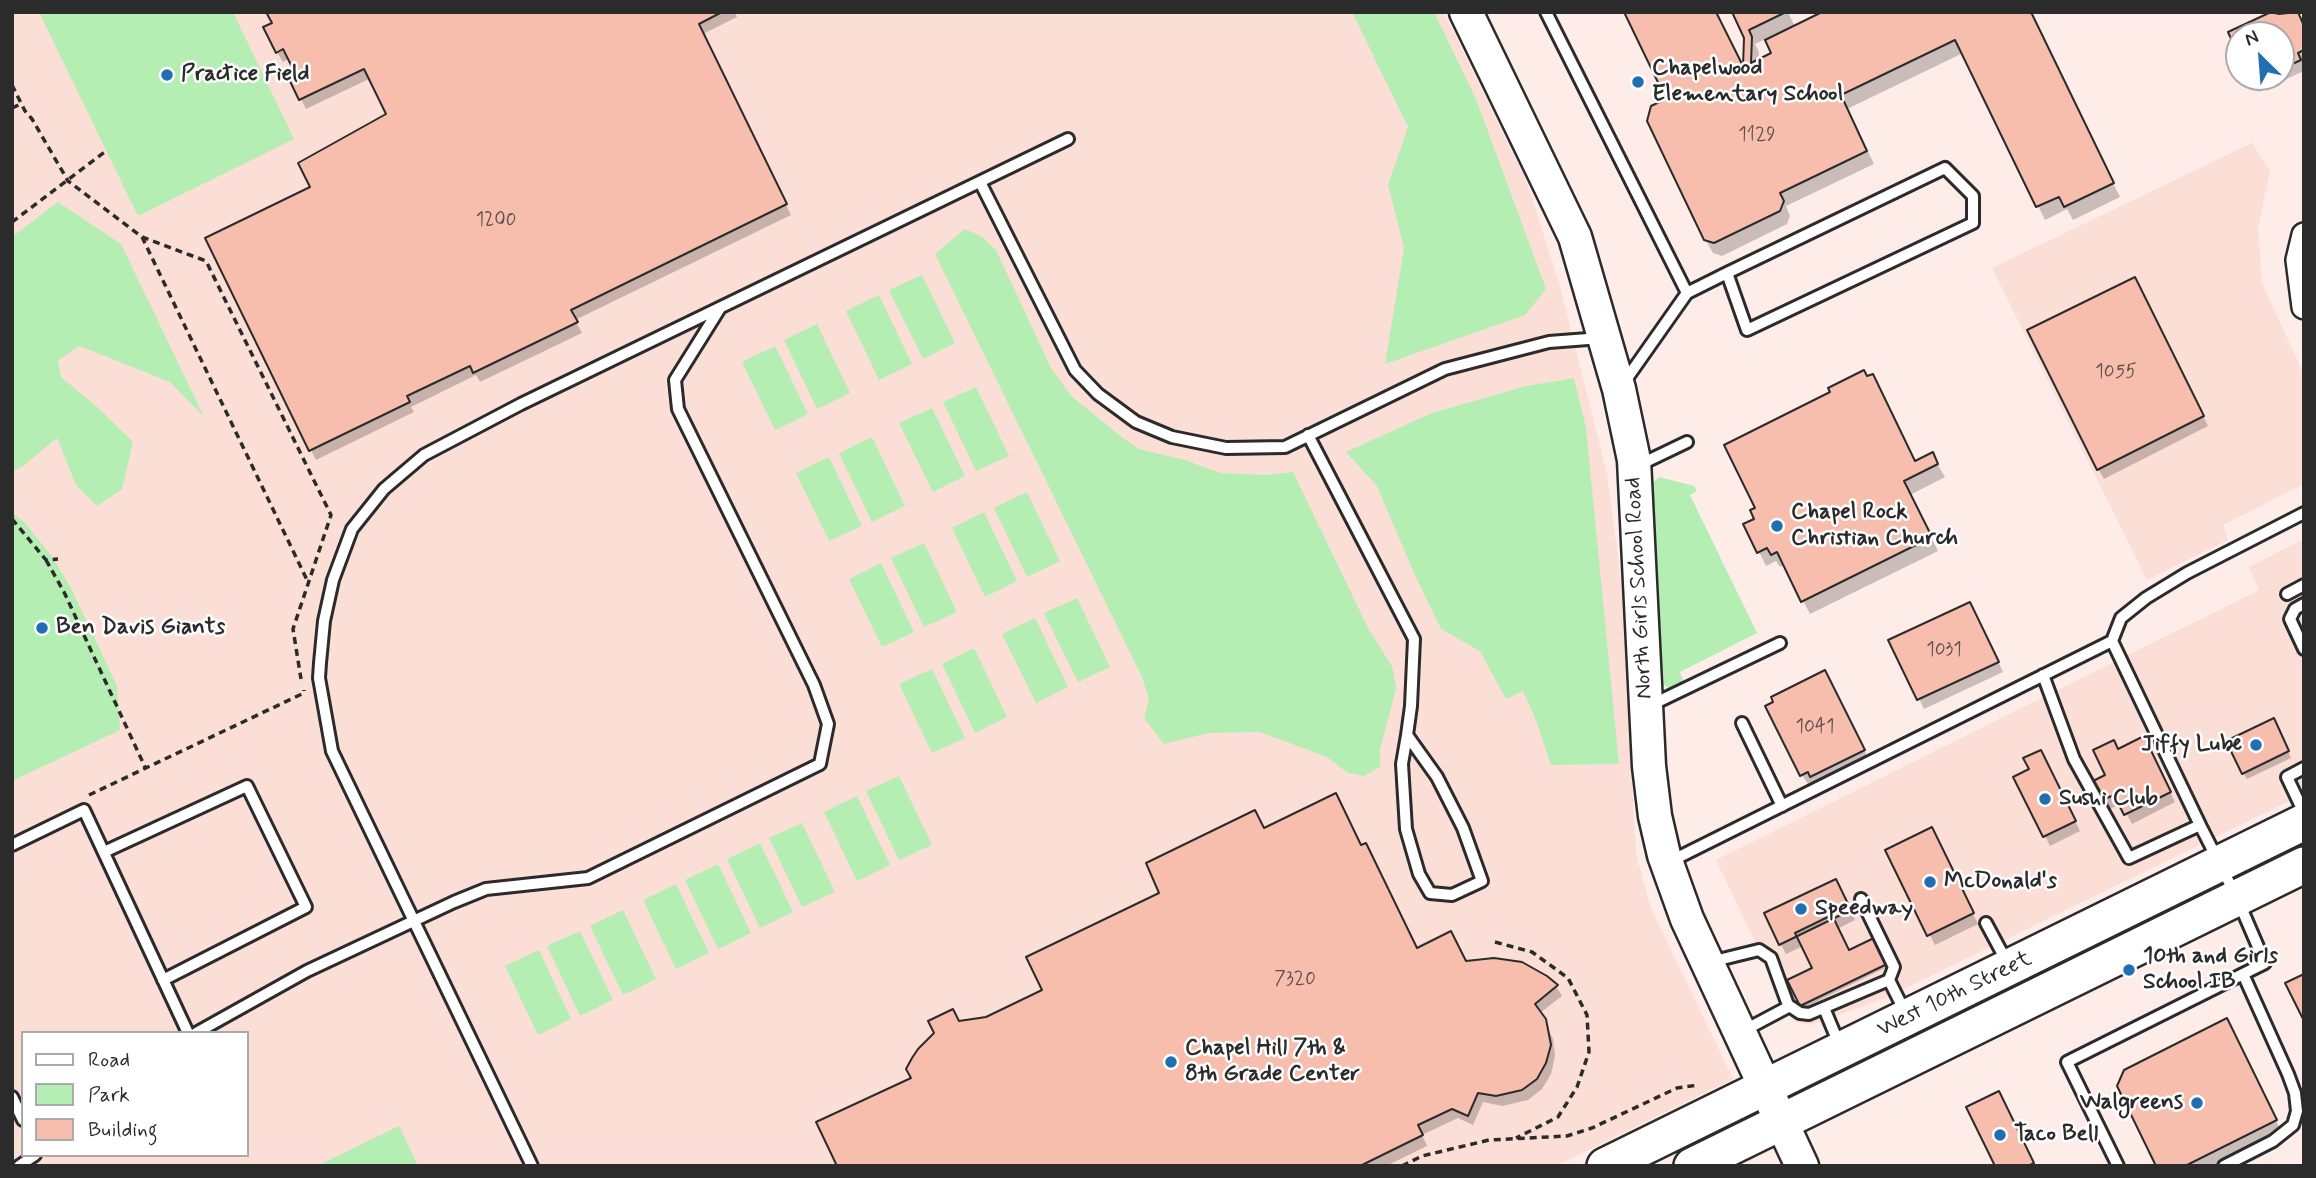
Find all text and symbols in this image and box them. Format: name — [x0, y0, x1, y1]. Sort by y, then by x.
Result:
north arrow — [2225, 21, 2295, 91]
text: N — [2241, 24, 2263, 52]
place label: Chapelwood Elementary School — [1652, 55, 1843, 109]
place label: Practice Field — [181, 61, 310, 89]
marker: Practice Field — [159, 67, 175, 83]
marker: Chapelwood Elementary School — [1630, 74, 1646, 90]
house number: 1129 — [1738, 125, 1776, 147]
house number: 1200 — [476, 210, 516, 232]
house number: 1055 — [2095, 362, 2137, 384]
street label: North Girls School Road — [1620, 476, 1660, 700]
place label: Chapel Rock Christian Church — [1791, 499, 1958, 553]
marker: Chapel Rock Christian Church — [1769, 518, 1785, 534]
place label: Ben Davis Giants — [56, 614, 225, 642]
marker: Ben Davis Giants — [34, 620, 50, 636]
house number: 1031 — [1926, 640, 1962, 662]
house number: 1041 — [1795, 717, 1835, 739]
place label: Jiffy Lube — [2141, 731, 2242, 759]
marker: Jiffy Lube — [2248, 737, 2264, 753]
place label: Sushi Club — [2059, 785, 2158, 813]
marker: Sushi Club — [2037, 791, 2053, 807]
place label: McDonald's — [1944, 868, 2057, 896]
marker: McDonald's — [1922, 874, 1938, 890]
place label: Speedway — [1815, 895, 1913, 923]
marker: Speedway — [1793, 901, 1809, 917]
place label: 10th and Girls School IB — [2143, 943, 2278, 997]
street label: West 10th Street — [1873, 946, 2037, 1044]
marker: 10th and Girls School IB — [2121, 962, 2137, 978]
house number: 7320 — [1274, 969, 1316, 991]
legend — [21, 1031, 248, 1157]
place label: Chapel Hill 7th & 8th Grade Center — [1185, 1035, 1360, 1089]
text: Road — [88, 1046, 130, 1074]
marker: Chapel Hill 7th & 8th Grade Center — [1163, 1054, 1179, 1070]
text: Park — [88, 1081, 130, 1109]
place label: Walgreens — [2080, 1089, 2183, 1117]
marker: Walgreens — [2189, 1095, 2205, 1111]
text: Building — [88, 1116, 158, 1144]
place label: Taco Bell — [2014, 1121, 2098, 1149]
marker: Taco Bell — [1992, 1127, 2008, 1143]

